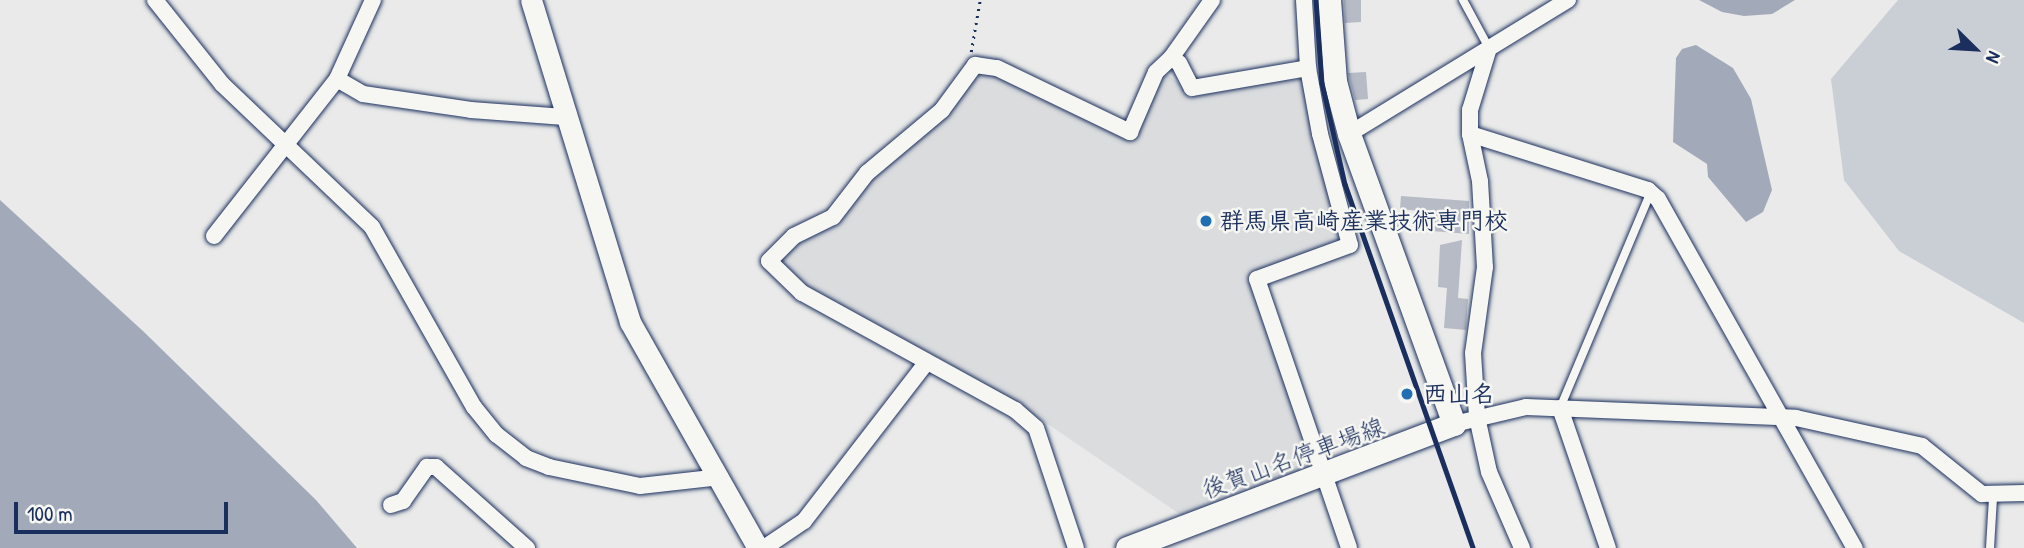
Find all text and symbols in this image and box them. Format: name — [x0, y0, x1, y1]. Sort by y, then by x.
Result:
north arrow — [1940, 14, 2010, 84]
text: N — [1980, 48, 2008, 67]
place label: 群馬県高崎産業技術専門校 — [1220, 207, 1508, 235]
marker: 群馬県高崎産業技術専門校 — [1198, 213, 1214, 229]
place label: 西山名 — [1423, 380, 1495, 408]
marker: 西山名 — [1397, 384, 1417, 404]
street label: 後賀山名停車場線 — [1198, 412, 1388, 504]
scale bar — [18, 489, 231, 532]
text: 100 m — [27, 499, 73, 528]

